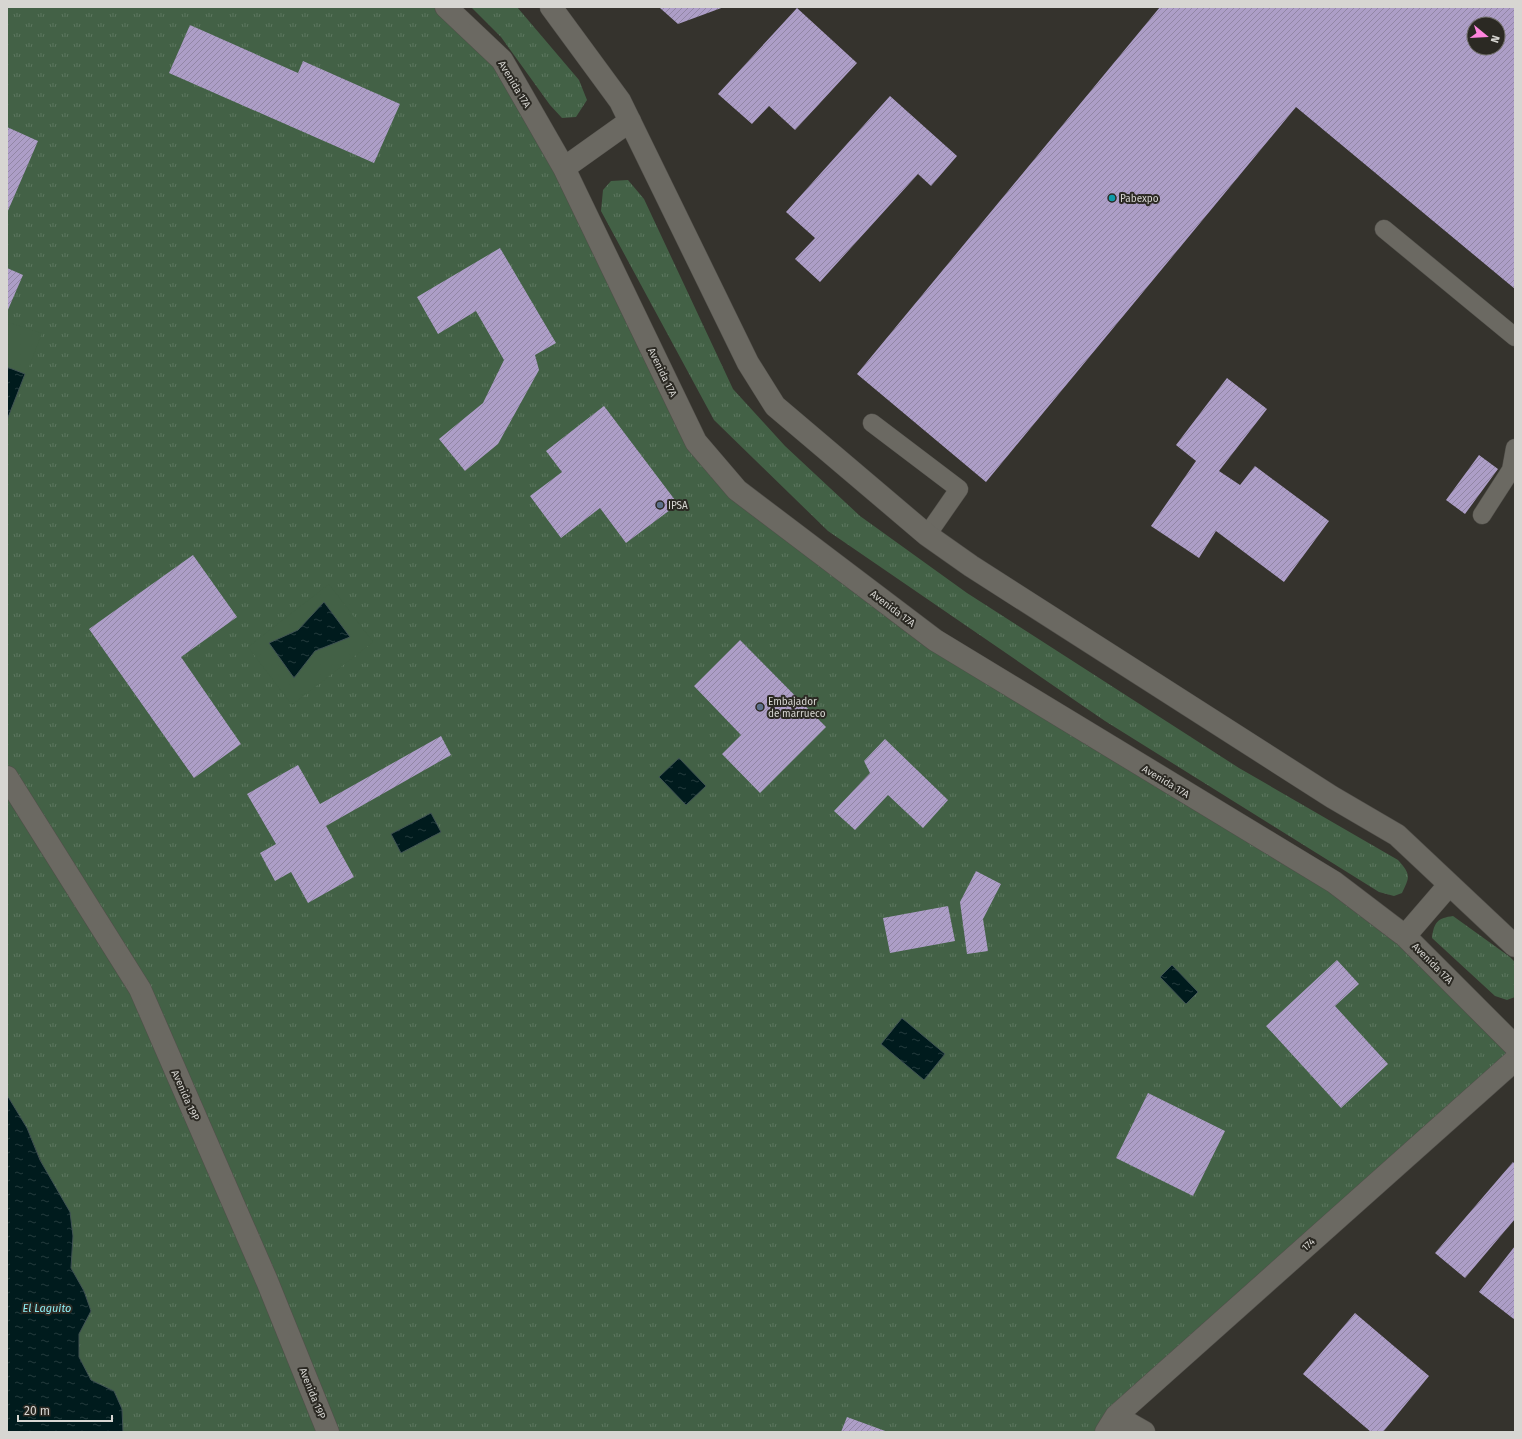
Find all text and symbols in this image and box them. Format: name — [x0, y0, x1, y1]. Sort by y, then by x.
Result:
north arrow — [1466, 16, 1506, 56]
text: N — [1488, 33, 1502, 44]
street label: Avenida 17A — [495, 59, 533, 111]
marker: Pabexpo — [1107, 193, 1117, 203]
place label: Pabexpo — [1120, 193, 1159, 205]
street label: Avenida 17A — [645, 346, 679, 399]
marker: IPSA — [655, 500, 665, 510]
place label: IPSA — [668, 500, 688, 512]
street label: Avenida 17A — [868, 588, 917, 630]
place label: Embajador de marrueco — [768, 696, 826, 720]
marker: Embajador de marrueco — [755, 702, 765, 712]
street label: Avenida 17A — [1140, 763, 1192, 801]
street label: Avenida 17A — [1409, 941, 1455, 987]
street label: Avenida 19P — [169, 1068, 202, 1123]
street label: 174 — [1300, 1235, 1318, 1254]
water label: El Laguito — [23, 1302, 71, 1315]
street label: Avenida 19P — [296, 1366, 328, 1421]
scale bar — [18, 1397, 112, 1423]
text: 20 m — [24, 1404, 50, 1418]

